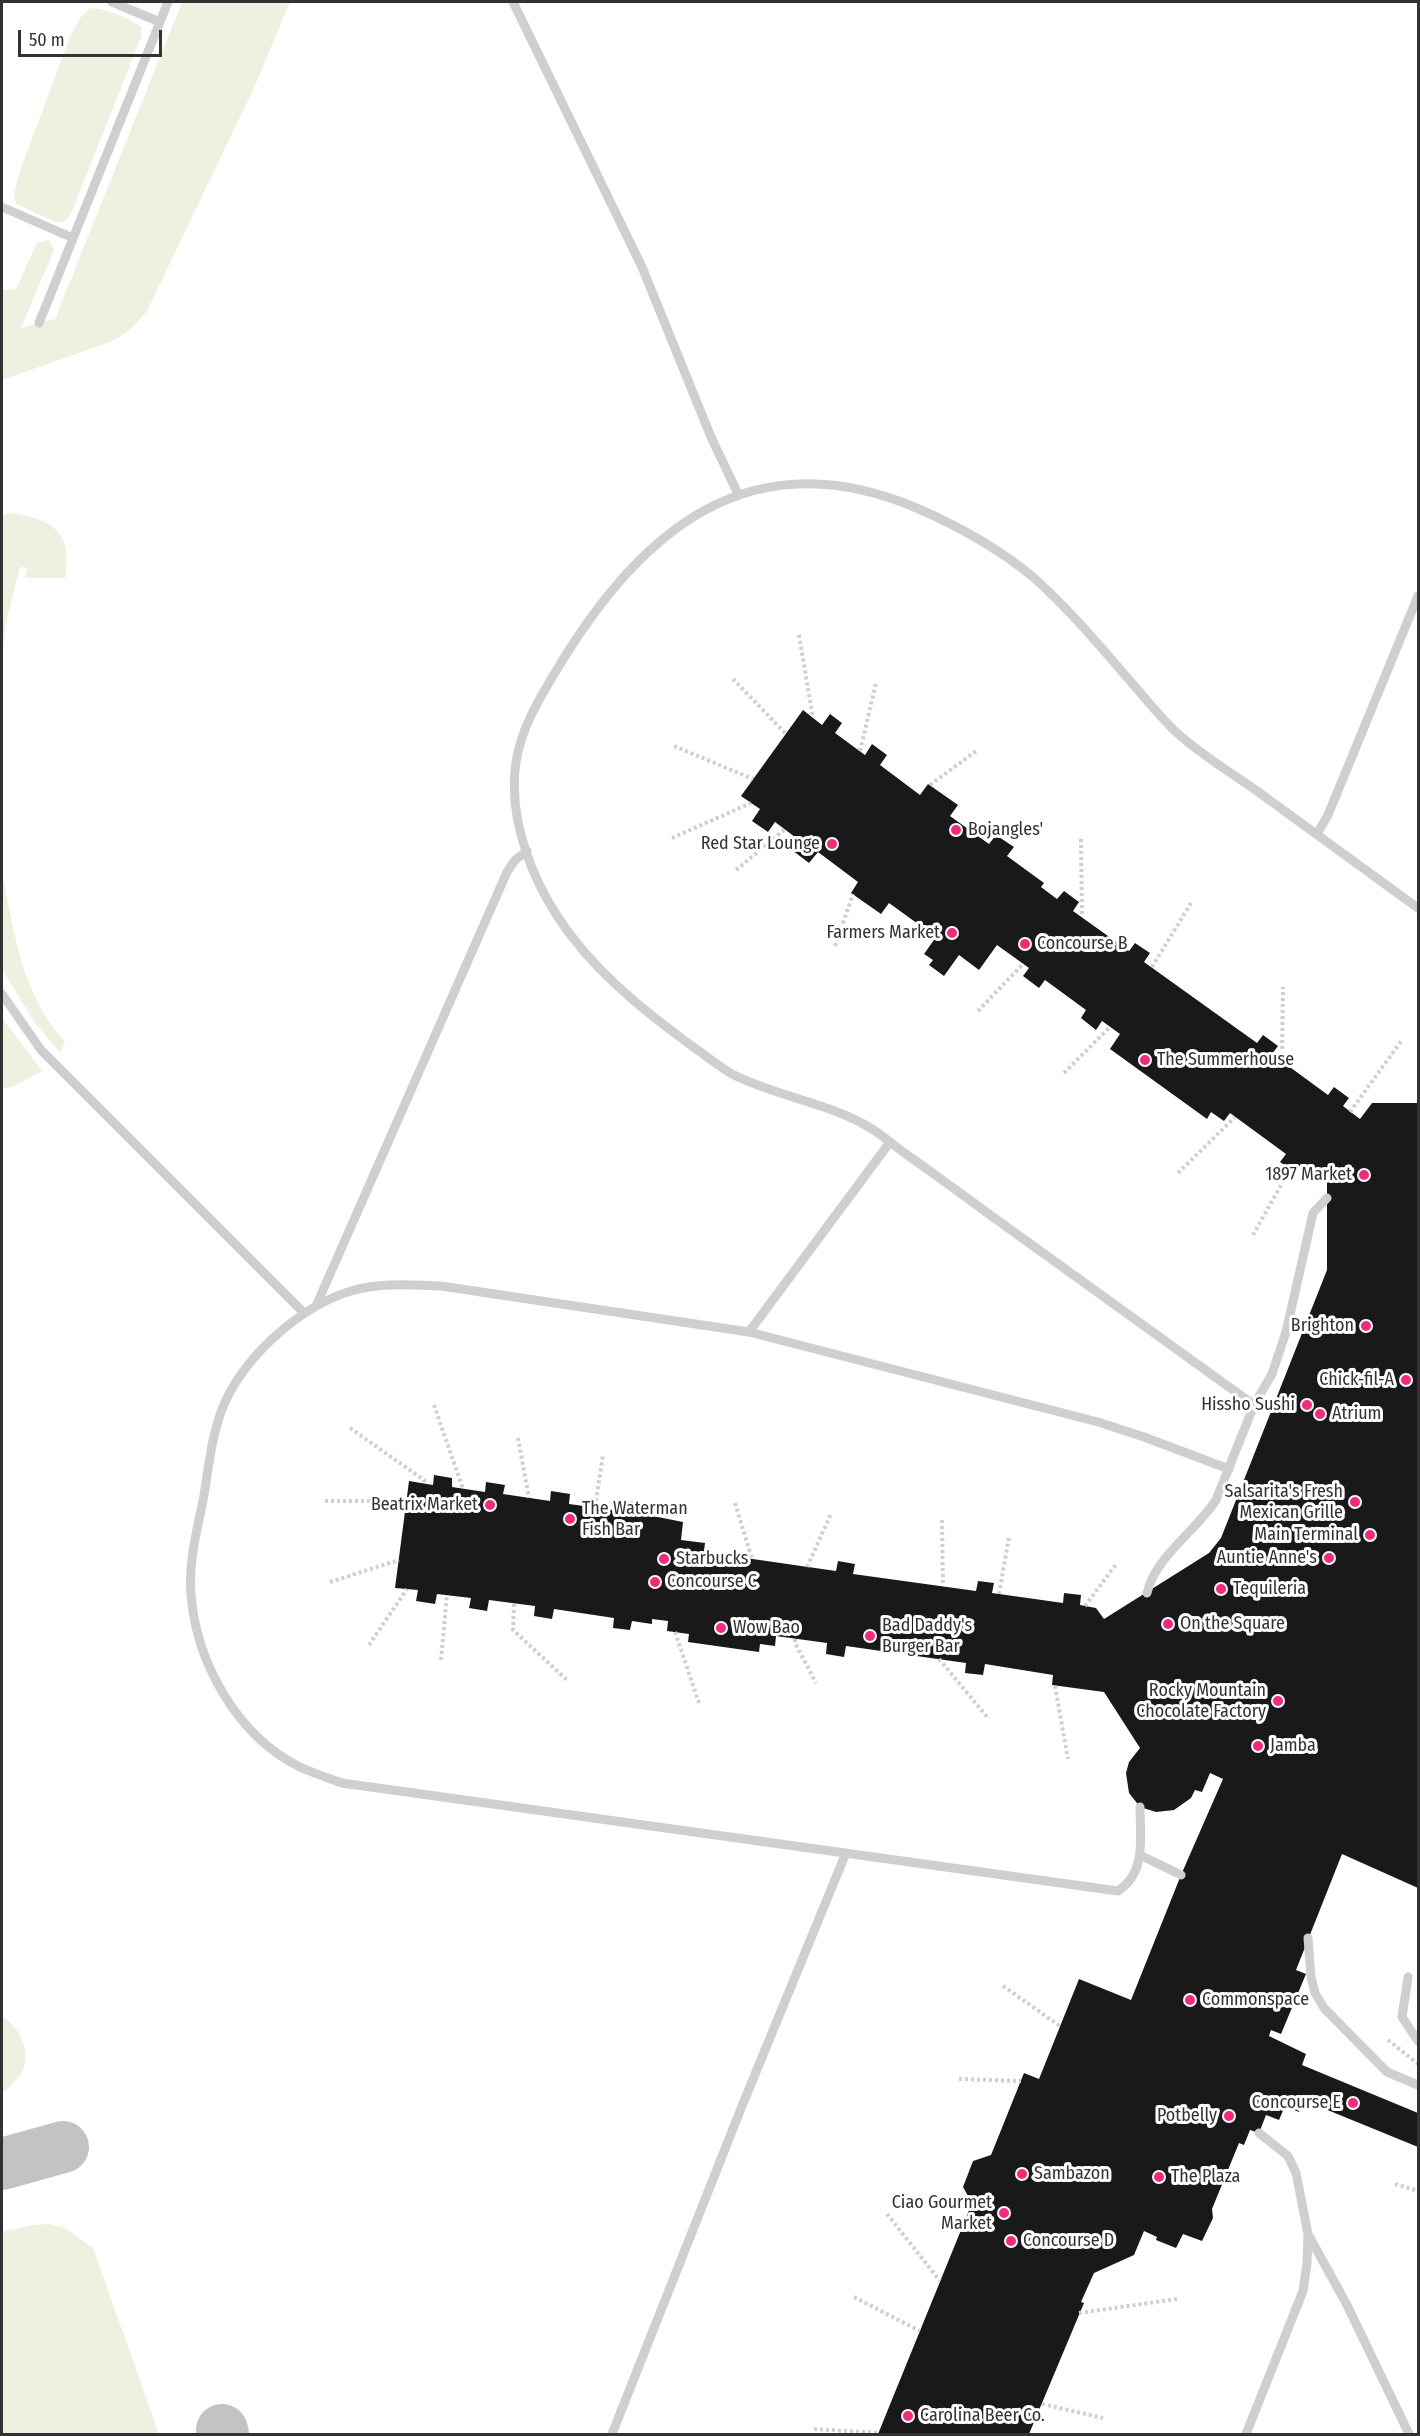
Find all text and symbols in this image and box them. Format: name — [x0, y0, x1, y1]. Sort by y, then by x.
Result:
scale bar — [21, 18, 165, 56]
text: 50 m — [29, 29, 65, 51]
place label: Bojangles' — [968, 819, 1043, 841]
marker: Bojangles' — [949, 823, 963, 837]
place label: Red Star Lounge — [701, 833, 820, 855]
marker: Red Star Lounge — [825, 837, 839, 851]
place label: Farmers Market — [827, 922, 940, 944]
marker: Farmers Market — [945, 926, 959, 940]
place label: Concourse B — [1037, 933, 1128, 955]
marker: Concourse B — [1018, 937, 1032, 951]
place label: The Summerhouse — [1157, 1049, 1294, 1071]
marker: The Summerhouse — [1138, 1053, 1152, 1067]
place label: 1897 Market — [1265, 1164, 1352, 1186]
marker: 1897 Market — [1357, 1168, 1371, 1182]
place label: Brighton — [1291, 1315, 1354, 1337]
marker: Brighton — [1359, 1319, 1373, 1333]
place label: Chick-fil-A — [1319, 1369, 1394, 1391]
marker: Chick-fil-A — [1399, 1373, 1413, 1387]
place label: Hissho Sushi — [1201, 1394, 1295, 1416]
marker: Hissho Sushi — [1300, 1398, 1314, 1412]
place label: Atrium — [1332, 1403, 1381, 1425]
marker: Atrium — [1313, 1407, 1327, 1421]
place label: Salsarita's Fresh Mexican Grille — [1225, 1481, 1343, 1524]
place label: Beatrix Market — [371, 1494, 478, 1516]
marker: Salsarita's Fresh Mexican Grille — [1348, 1495, 1362, 1509]
marker: Beatrix Market — [483, 1498, 497, 1512]
place label: The Waterman Fish Bar — [582, 1498, 688, 1540]
marker: The Waterman Fish Bar — [563, 1512, 577, 1526]
place label: Main Terminal — [1254, 1524, 1358, 1546]
marker: Main Terminal — [1363, 1528, 1377, 1542]
place label: Auntie Anne's — [1217, 1547, 1317, 1569]
place label: Starbucks — [676, 1548, 748, 1570]
marker: Auntie Anne's — [1322, 1551, 1336, 1565]
marker: Starbucks — [657, 1552, 671, 1566]
place label: Concourse C — [667, 1571, 757, 1593]
marker: Concourse C — [648, 1575, 662, 1589]
place label: Tequileria — [1233, 1578, 1306, 1600]
marker: Tequileria — [1214, 1582, 1228, 1596]
place label: On the Square — [1180, 1613, 1285, 1635]
place label: Bad Daddy's Burger Bar — [882, 1615, 972, 1658]
place label: Wow Bao — [733, 1617, 800, 1639]
marker: On the Square — [1161, 1617, 1175, 1631]
marker: Wow Bao — [714, 1621, 728, 1635]
marker: Bad Daddy's Burger Bar — [863, 1629, 877, 1643]
place label: Rocky Mountain Chocolate Factory — [1136, 1680, 1266, 1722]
marker: Rocky Mountain Chocolate Factory — [1271, 1694, 1285, 1708]
place label: Jamba — [1270, 1735, 1316, 1757]
marker: Jamba — [1251, 1739, 1265, 1753]
place label: Commonspace — [1202, 1989, 1309, 2011]
marker: Commonspace — [1183, 1993, 1197, 2007]
place label: Concourse E — [1252, 2092, 1341, 2114]
marker: Concourse E — [1346, 2096, 1360, 2110]
place label: Potbelly — [1157, 2105, 1217, 2127]
marker: Potbelly — [1222, 2109, 1236, 2123]
place label: Sambazon — [1034, 2163, 1110, 2185]
place label: The Plaza — [1171, 2166, 1240, 2188]
marker: Sambazon — [1015, 2167, 1029, 2181]
marker: The Plaza — [1152, 2170, 1166, 2184]
place label: Ciao Gourmet Market — [892, 2192, 992, 2234]
marker: Ciao Gourmet Market — [997, 2206, 1011, 2220]
place label: Concourse D — [1023, 2230, 1114, 2252]
marker: Concourse D — [1004, 2234, 1018, 2248]
place label: Carolina Beer Co. — [920, 2405, 1045, 2427]
marker: Carolina Beer Co. — [901, 2409, 915, 2423]

